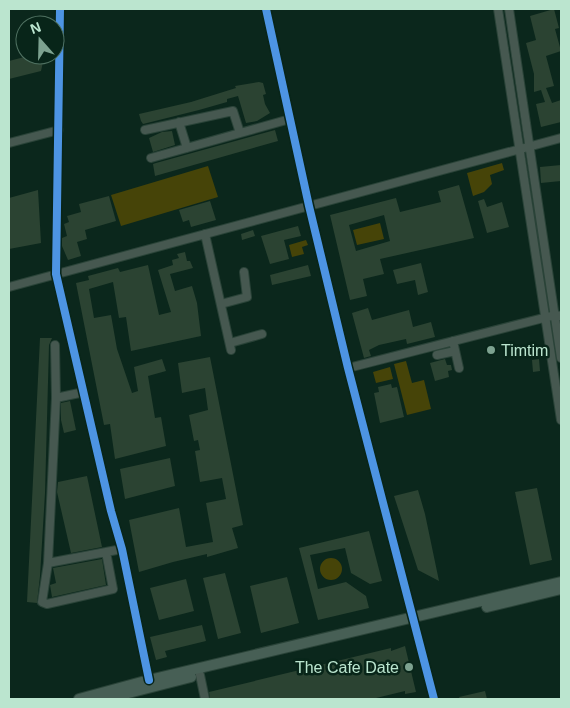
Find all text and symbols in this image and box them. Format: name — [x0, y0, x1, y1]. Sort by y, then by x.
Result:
north arrow — [15, 15, 65, 65]
text: N — [28, 19, 43, 37]
place label: Timtim — [501, 342, 548, 359]
marker: Timtim — [485, 344, 497, 356]
place label: The Cafe Date — [295, 659, 399, 676]
marker: The Cafe Date — [403, 661, 415, 673]

